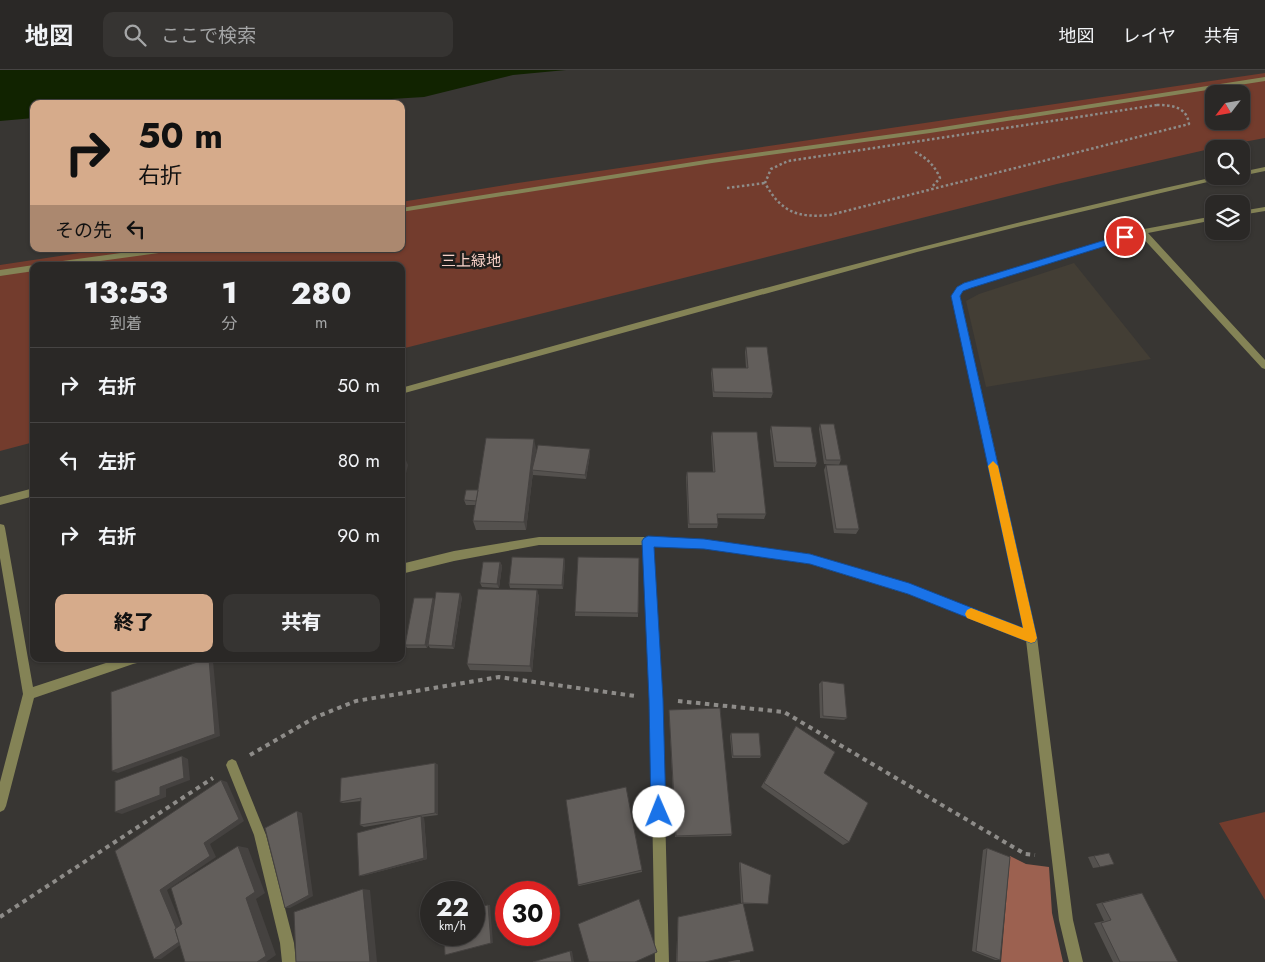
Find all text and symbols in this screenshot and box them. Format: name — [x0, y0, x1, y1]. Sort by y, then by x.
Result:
search box — [103, 12, 453, 57]
text: 地図 — [25, 18, 73, 53]
icon: search — [121, 21, 149, 49]
text: ここで検索 — [161, 22, 256, 49]
text: 地図 — [1059, 23, 1095, 49]
text: レイヤ — [1123, 23, 1176, 49]
text: 共有 — [1204, 23, 1240, 49]
north arrow — [1205, 85, 1250, 130]
map controls — [1205, 85, 1250, 240]
text: 50 m — [138, 111, 223, 161]
icon: right — [55, 120, 120, 185]
button: search — [1205, 140, 1250, 185]
text: 右折 — [138, 159, 182, 191]
button: layers — [1205, 195, 1250, 240]
icon: left — [122, 215, 150, 243]
pin — [1104, 216, 1146, 258]
text: その先 — [55, 217, 112, 244]
icon: arrive — [1111, 223, 1139, 251]
park label: 三上緑地 — [441, 250, 501, 272]
text: 13:53 — [84, 271, 168, 314]
text: 1 — [222, 271, 237, 314]
text: 280 — [291, 272, 351, 315]
text: m — [315, 311, 327, 334]
text: 到着 — [110, 312, 142, 335]
text: 分 — [221, 312, 237, 335]
icon: right — [55, 371, 83, 399]
text: 50 m — [337, 372, 380, 399]
text: 右折 — [98, 373, 136, 400]
icon: left — [55, 446, 83, 474]
text: 80 m — [338, 447, 380, 474]
text: 左折 — [98, 448, 136, 475]
icon: right — [55, 521, 83, 549]
text: 90 m — [337, 522, 380, 549]
text: 右折 — [98, 523, 136, 550]
button: 終了 — [55, 594, 213, 652]
button: 共有 — [223, 594, 380, 652]
position arrow — [632, 785, 684, 837]
speed limit sign: 30 — [495, 881, 560, 946]
text: 22 — [436, 889, 469, 925]
text: km/h — [439, 917, 466, 935]

